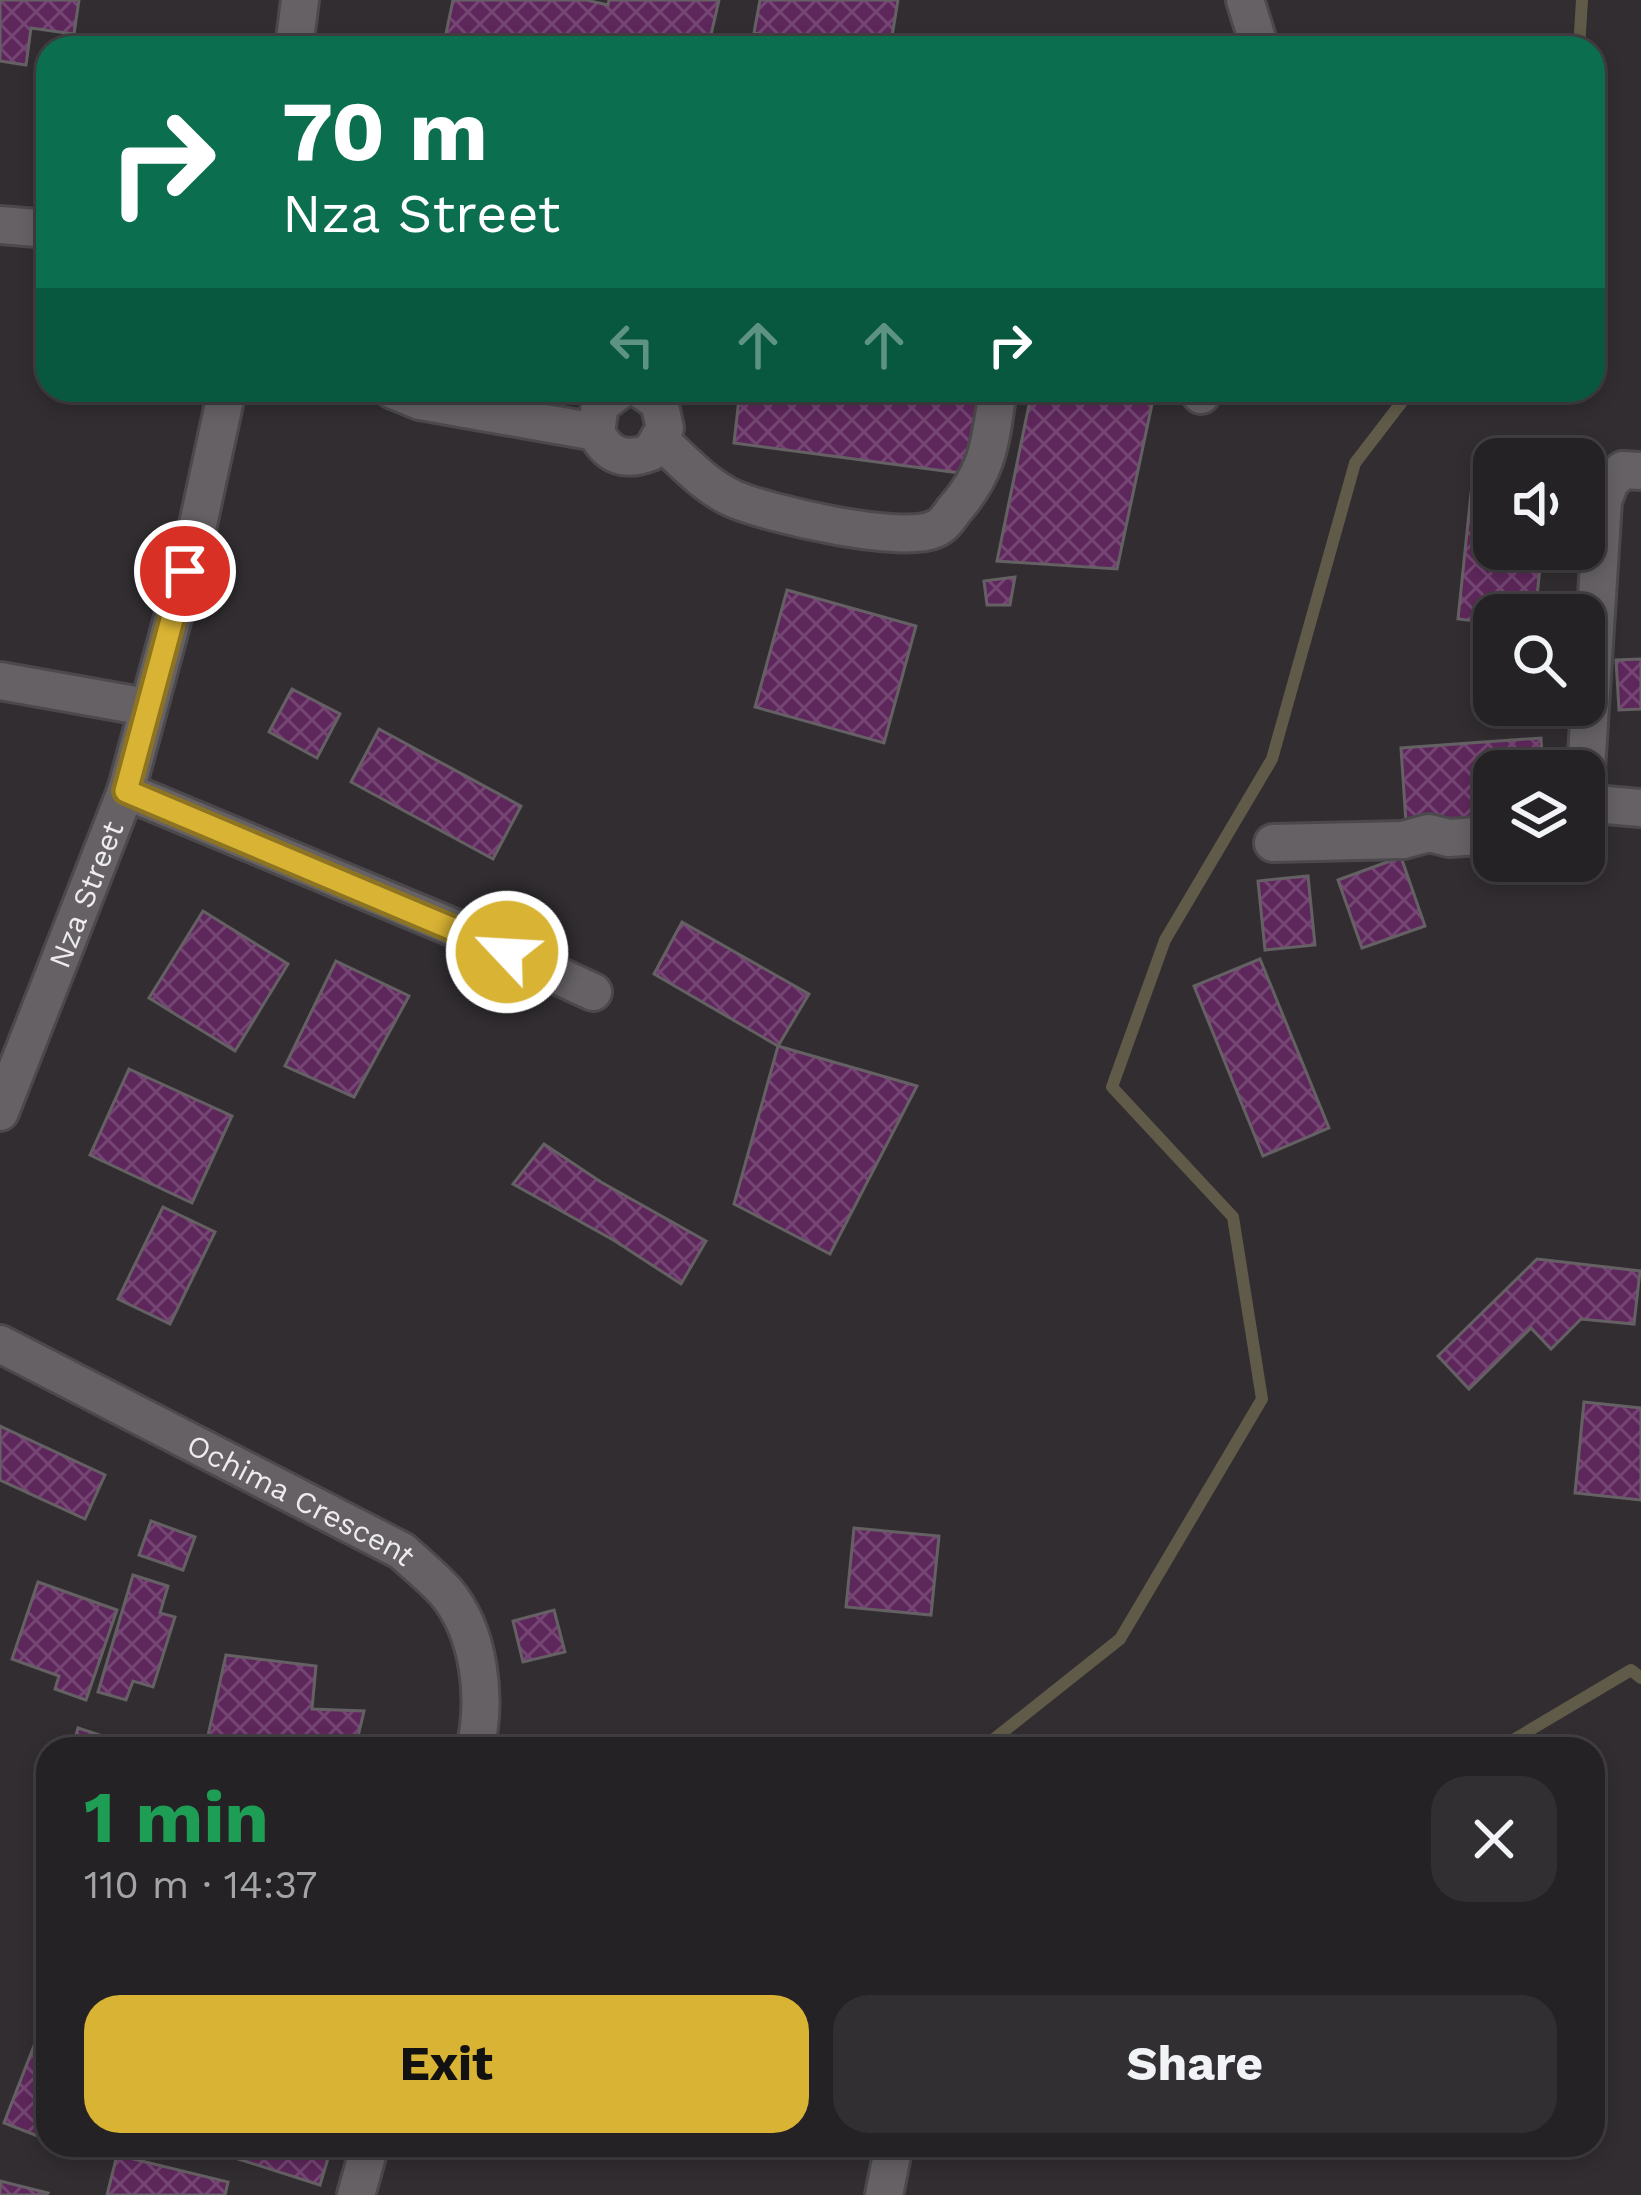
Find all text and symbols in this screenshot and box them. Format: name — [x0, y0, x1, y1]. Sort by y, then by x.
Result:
text: 70 m — [282, 82, 488, 180]
icon: right — [84, 84, 240, 240]
text: Nza Street — [282, 182, 560, 245]
icon: left — [599, 312, 665, 378]
icon: ahead — [725, 312, 791, 378]
icon: ahead — [851, 312, 917, 378]
icon: right — [977, 312, 1043, 378]
map controls — [1473, 438, 1605, 882]
button: sound — [1473, 438, 1605, 570]
pin — [134, 520, 236, 622]
icon: arrive — [152, 538, 218, 604]
button: search — [1473, 594, 1605, 726]
button: layers — [1473, 750, 1605, 882]
street label: Nza Street — [41, 815, 130, 973]
position arrow — [444, 889, 570, 1015]
street label: Ochima Crescent — [182, 1426, 423, 1573]
text: 1 min — [84, 1775, 269, 1859]
button: close — [1431, 1776, 1557, 1902]
text: 110 m · 14:37 — [84, 1862, 317, 1907]
button: Exit — [84, 1995, 809, 2133]
button: Share — [833, 1995, 1557, 2133]

